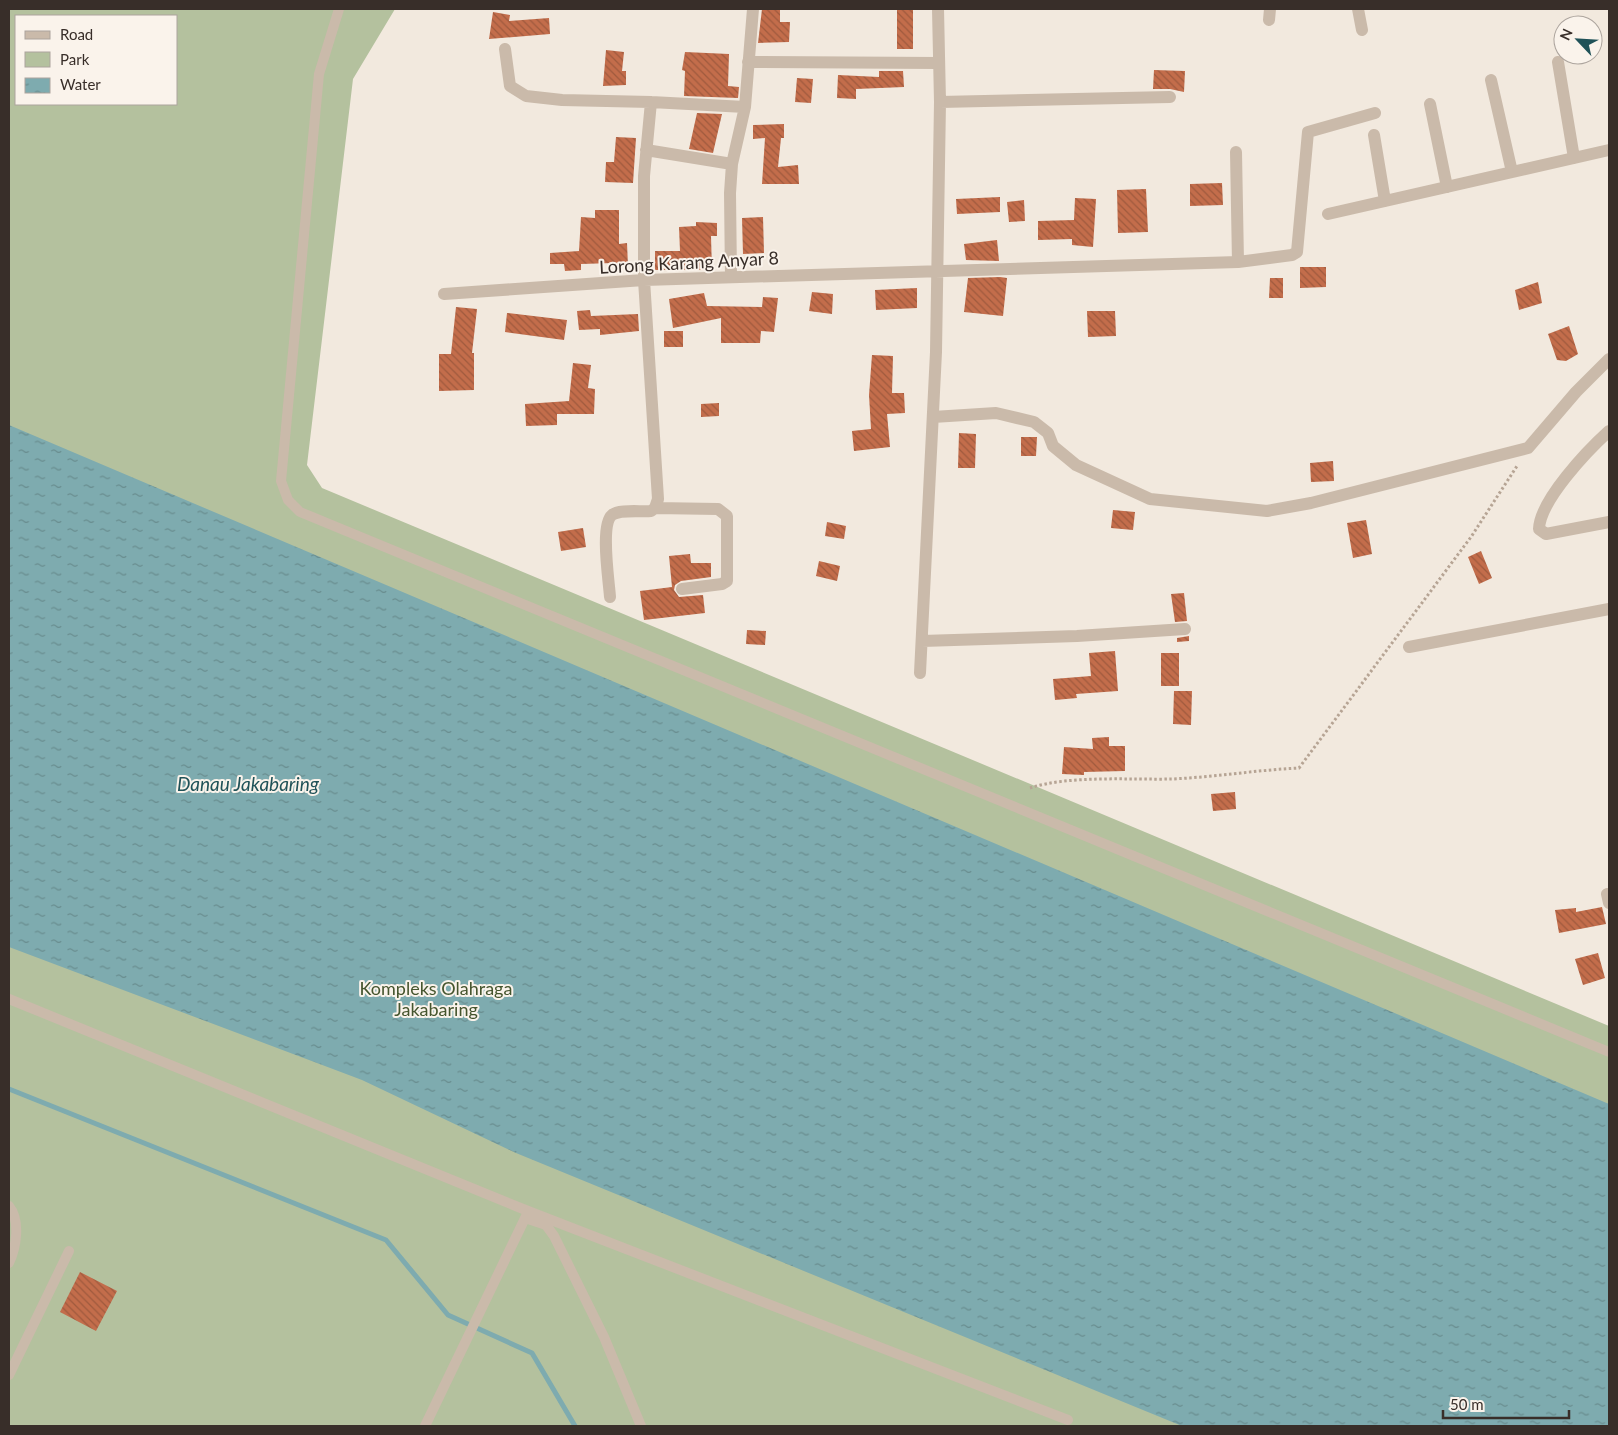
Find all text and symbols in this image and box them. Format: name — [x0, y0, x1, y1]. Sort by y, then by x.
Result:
legend — [15, 15, 178, 105]
north arrow — [1553, 15, 1603, 65]
text: Road — [60, 25, 93, 43]
text: N — [1556, 26, 1576, 43]
text: Park — [60, 50, 90, 68]
text: Water — [60, 75, 101, 93]
street label: Lorong Karang Anyar 8 — [599, 246, 779, 278]
water label: Danau Jakabaring — [177, 772, 320, 795]
park label: Kompleks Olahraga Jakabaring — [360, 977, 512, 1020]
scale bar — [1443, 1388, 1569, 1420]
text: 50 m — [1450, 1395, 1484, 1413]

